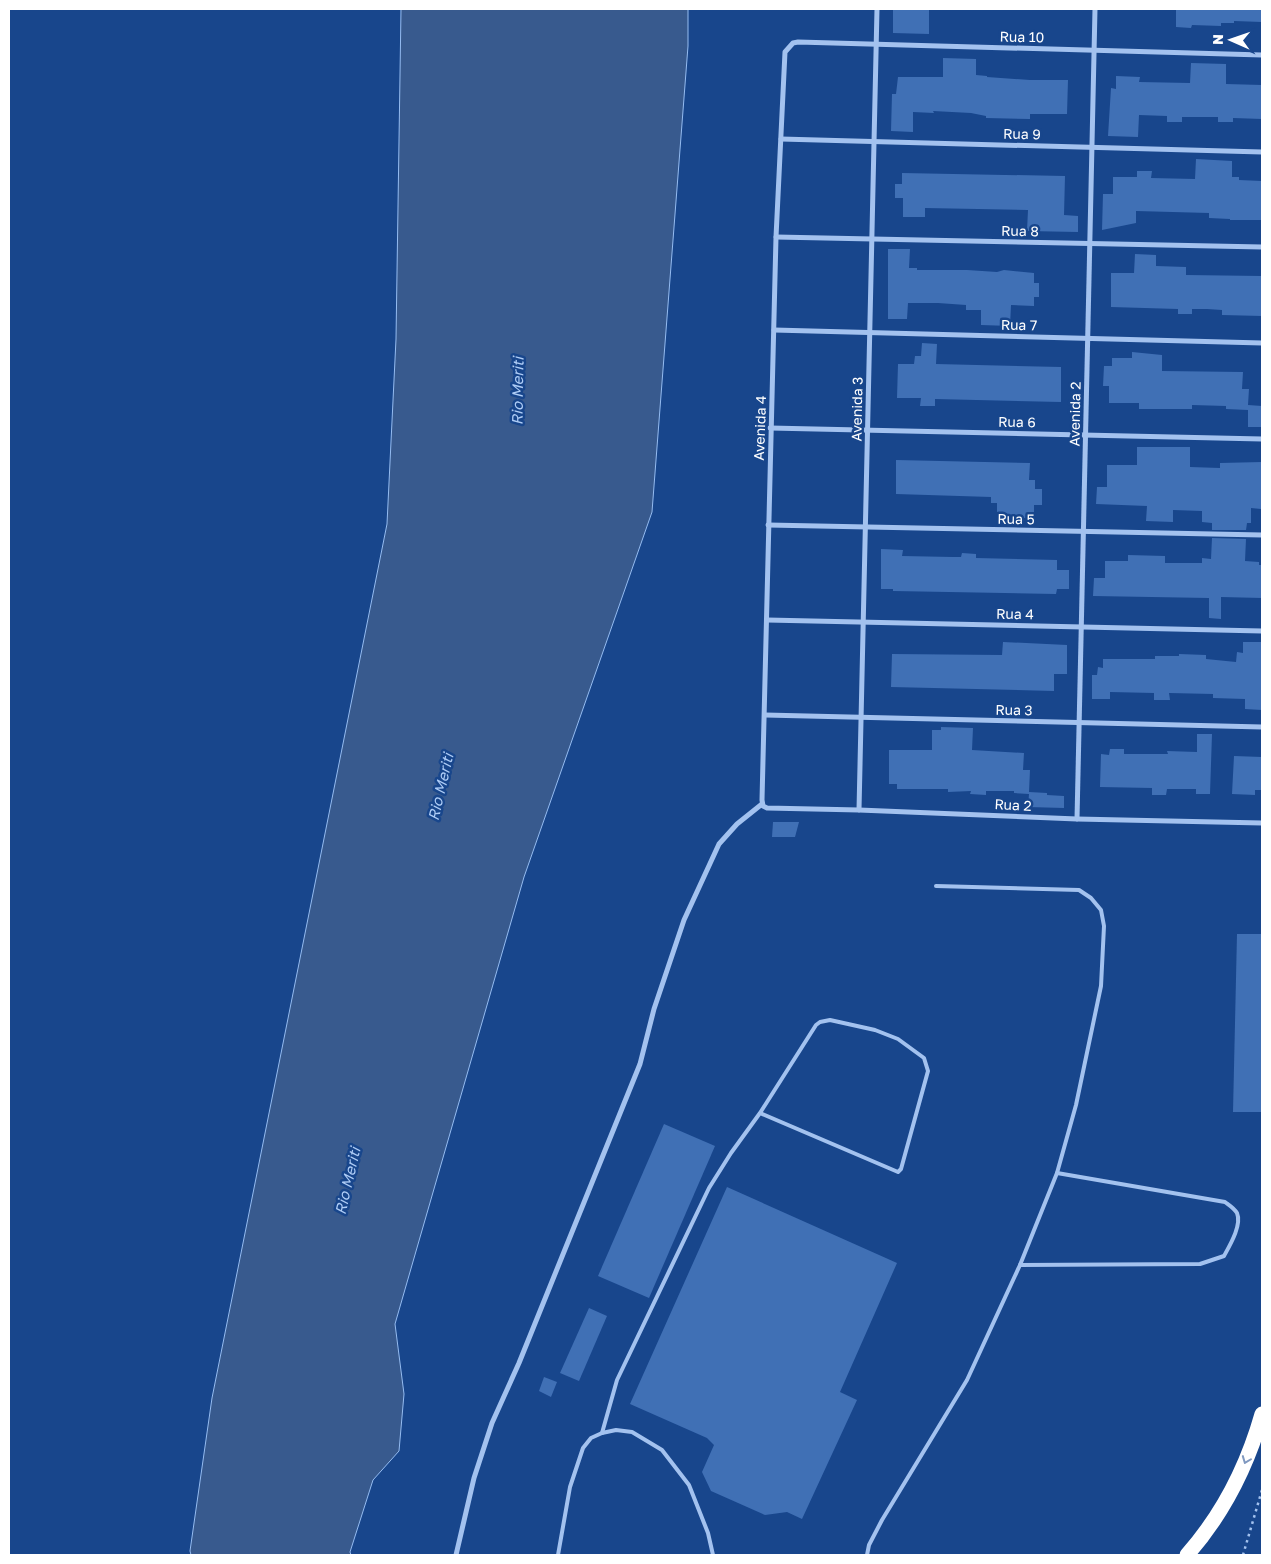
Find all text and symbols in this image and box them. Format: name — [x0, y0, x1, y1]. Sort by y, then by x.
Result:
north arrow — [1206, 15, 1256, 65]
street label: Rua 10 — [1000, 28, 1044, 45]
text: N — [1209, 34, 1226, 45]
street label: Rua 9 — [1003, 125, 1041, 142]
street label: Rua 8 — [1001, 222, 1039, 239]
street label: Rua 7 — [1001, 316, 1037, 333]
water label: Rio Meriti — [507, 355, 527, 425]
street label: Avenida 3 — [847, 376, 866, 442]
street label: Avenida 2 — [1065, 381, 1084, 447]
street label: Avenida 4 — [750, 395, 769, 461]
street label: Rua 6 — [998, 413, 1036, 430]
street label: Rua 5 — [997, 510, 1035, 527]
street label: Rua 4 — [996, 605, 1034, 622]
street label: Rua 3 — [995, 701, 1033, 718]
water label: Rio Meriti — [424, 749, 457, 822]
street label: Rua 2 — [994, 795, 1032, 814]
water label: Rio Meriti — [331, 1143, 364, 1216]
one-way arrow — [1242, 1455, 1252, 1464]

